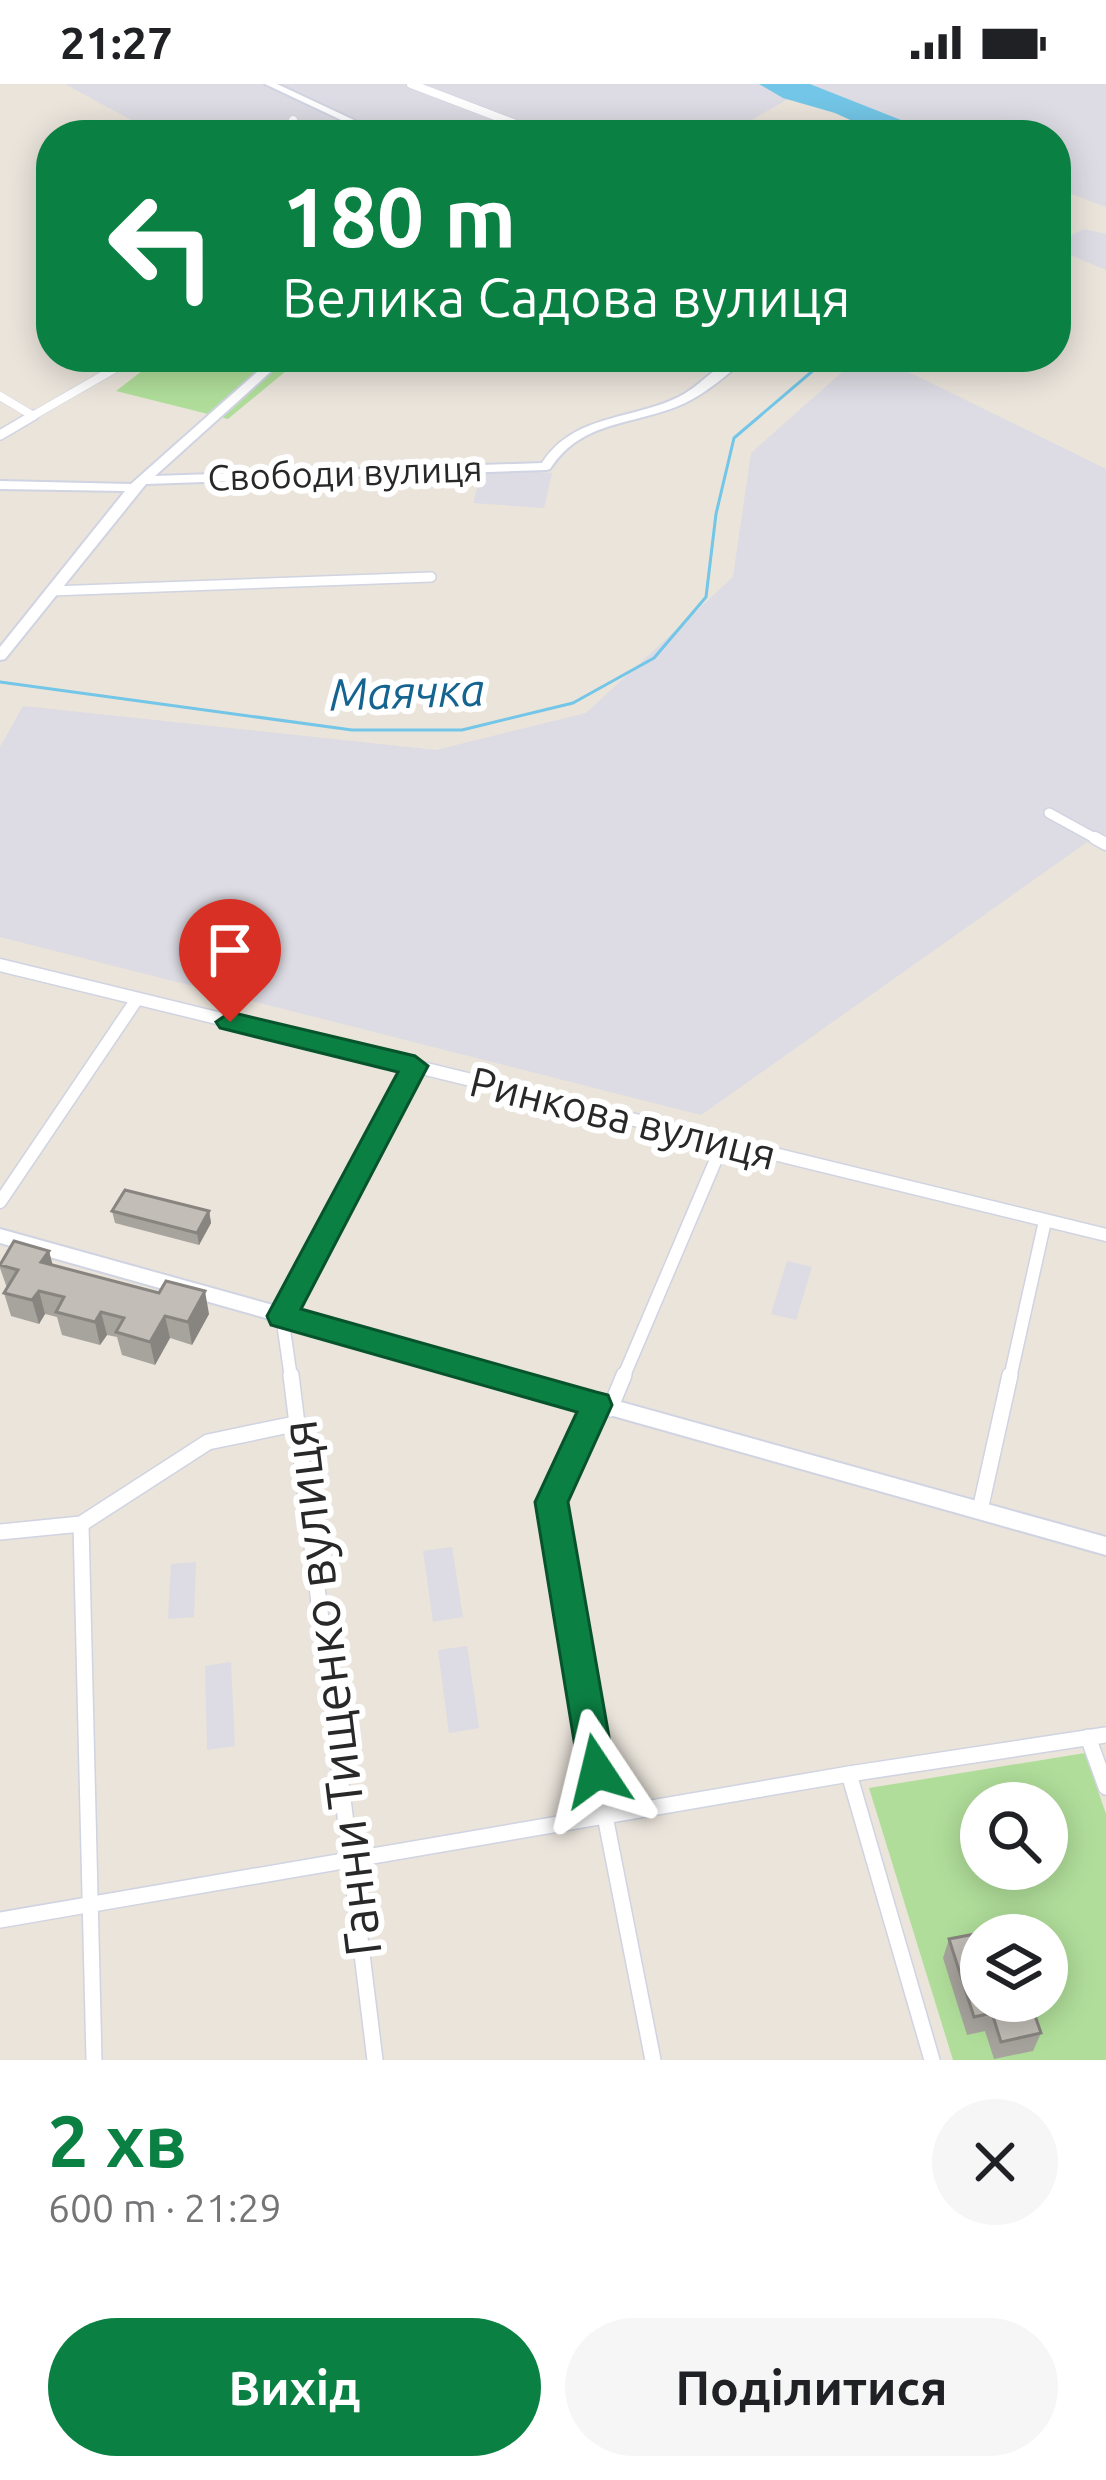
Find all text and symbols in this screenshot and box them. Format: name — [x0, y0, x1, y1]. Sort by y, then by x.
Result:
text: 21:27 — [60, 17, 173, 68]
icon: left — [84, 168, 240, 324]
text: 180 m — [282, 169, 516, 263]
text: Велика Садова вулиця — [282, 267, 851, 327]
street label: Свободи вулиця — [207, 447, 483, 498]
water label: Маячка — [328, 663, 485, 720]
pin — [179, 899, 281, 1022]
icon: arrive — [197, 917, 263, 983]
street label: Ринкова вулиця — [465, 1057, 781, 1178]
street label: Ганни Тищенко вулиця — [268, 1417, 392, 1960]
position arrow — [534, 1708, 660, 1834]
map controls — [960, 1782, 1068, 2022]
button: search — [960, 1782, 1068, 1890]
button: layers — [960, 1914, 1068, 2022]
button: close — [932, 2099, 1058, 2225]
text: 2 хв — [48, 2100, 187, 2181]
text: 600 m · 21:29 — [48, 2186, 282, 2229]
button: Вихід — [48, 2318, 541, 2456]
button: Поділитися — [565, 2318, 1058, 2456]

